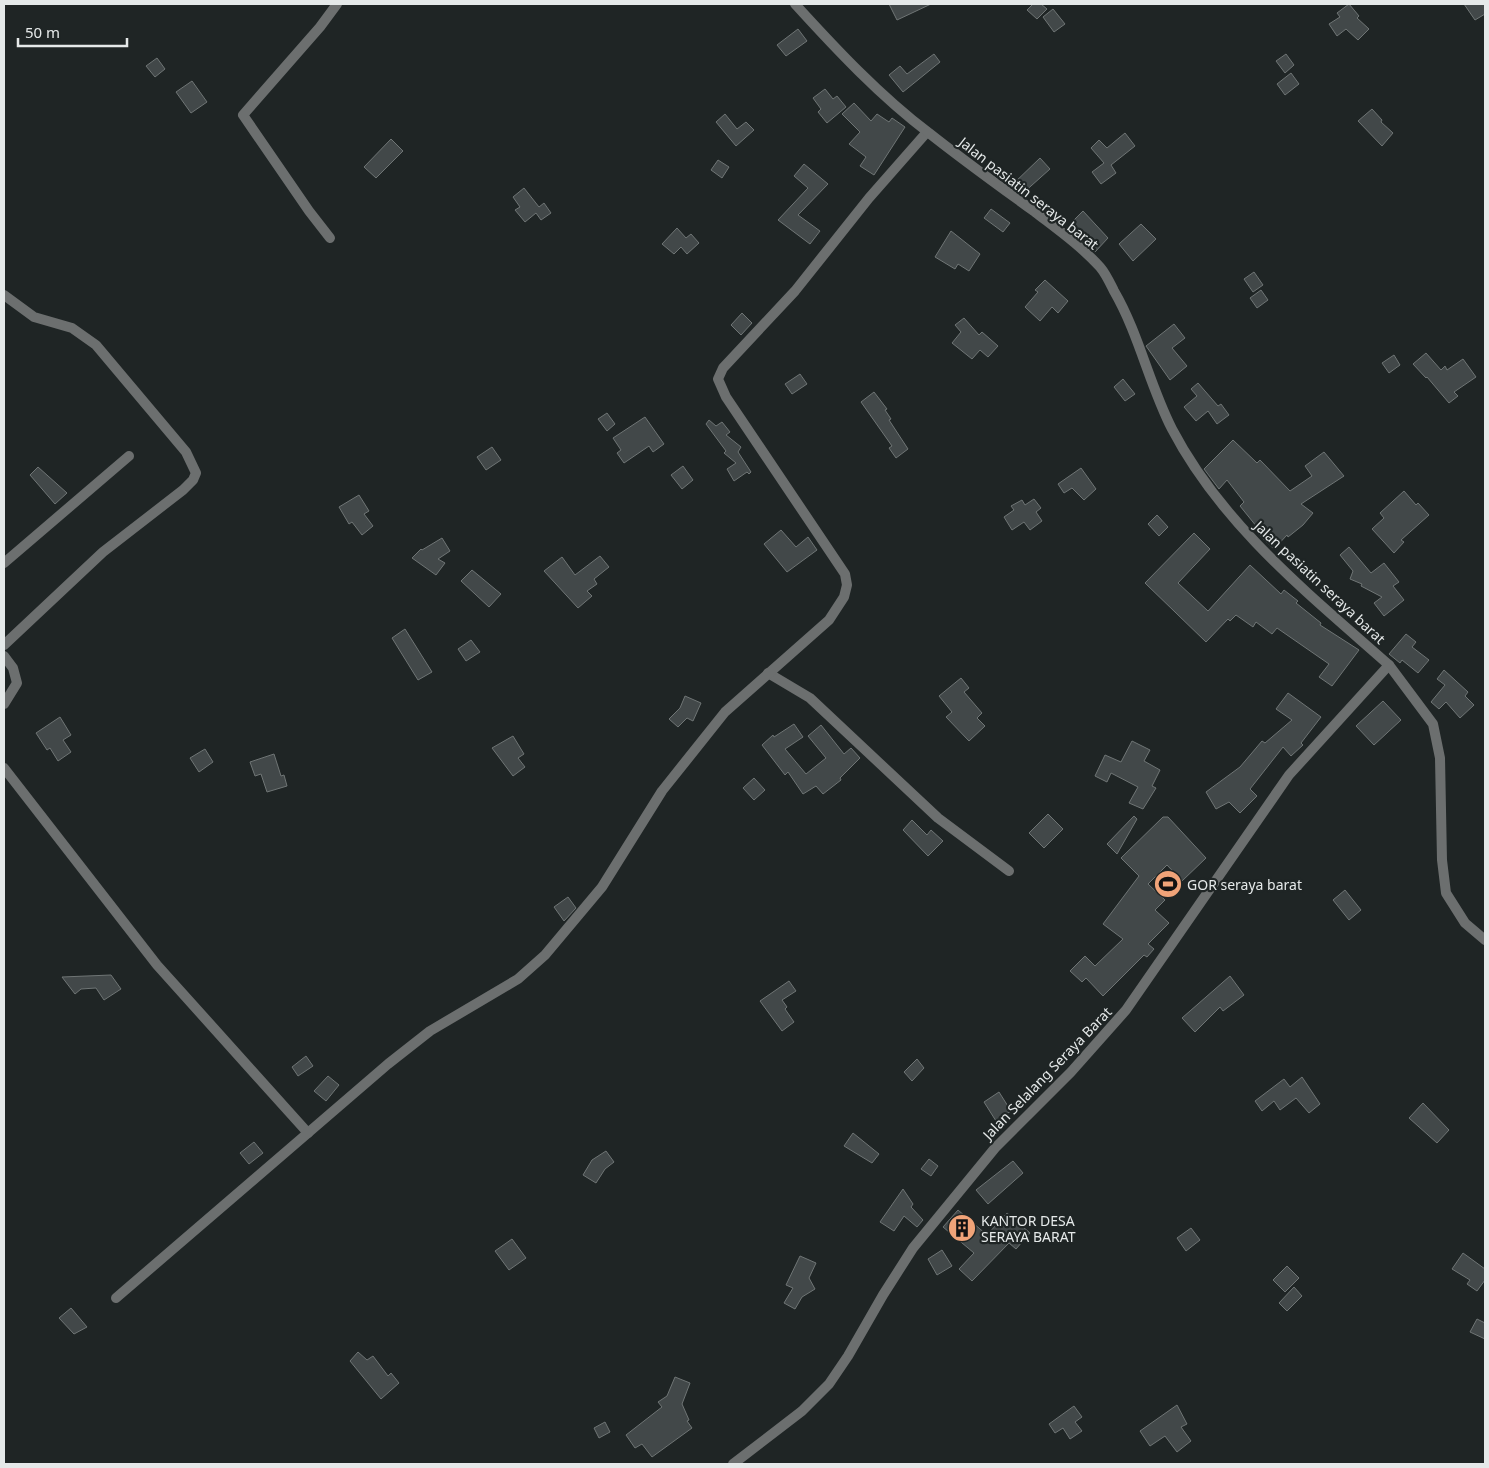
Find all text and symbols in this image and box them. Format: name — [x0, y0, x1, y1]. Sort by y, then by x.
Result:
scale bar — [18, 15, 126, 47]
text: 50 m — [25, 22, 60, 42]
street label: Jalan pasiatin seraya barat — [954, 131, 1103, 254]
street label: Jalan pasiatin seraya barat — [1249, 515, 1390, 648]
sports icon: GOR seraya barat — [1153, 869, 1183, 899]
place label: GOR seraya barat — [1187, 875, 1302, 894]
street label: Jalan Selalang Seraya Barat — [977, 1002, 1116, 1145]
place label: KANTOR DESA SERAYA BARAT — [981, 1211, 1076, 1246]
building icon: KANTOR DESA SERAYA BARAT — [947, 1213, 977, 1243]

